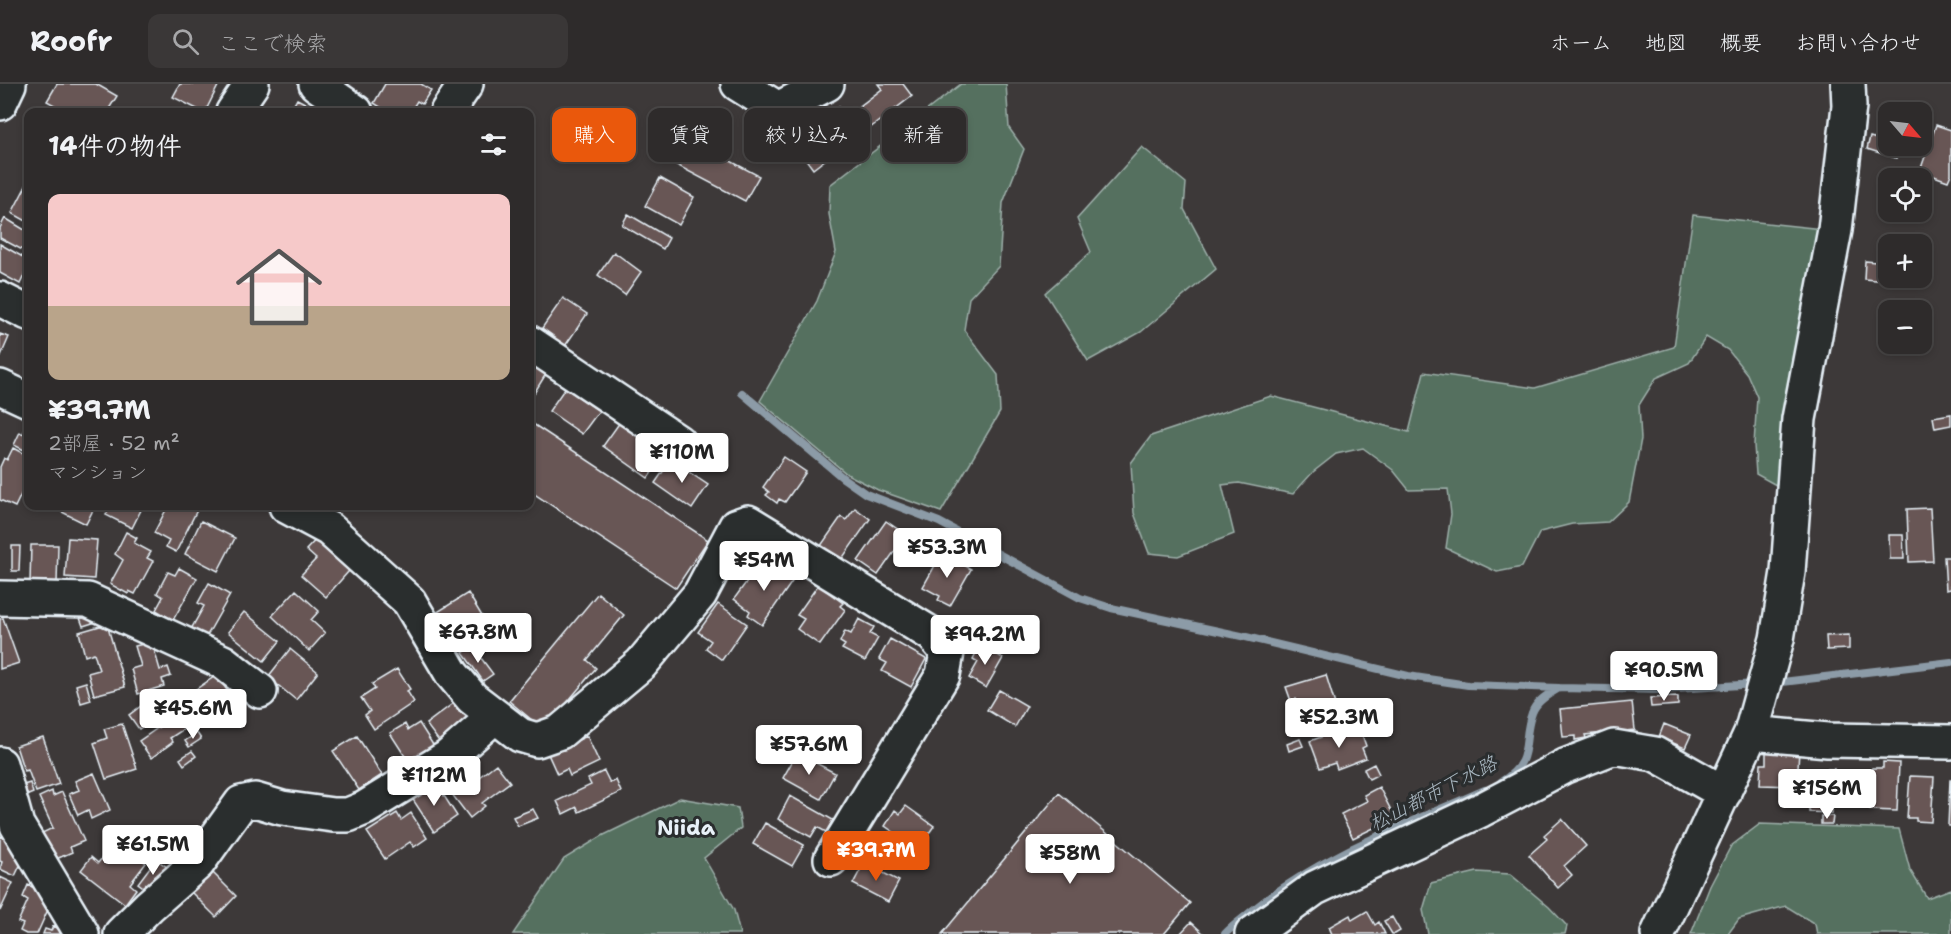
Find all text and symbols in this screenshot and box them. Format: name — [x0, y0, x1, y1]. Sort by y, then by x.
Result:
search box — [148, 14, 568, 68]
text: Roofr — [30, 22, 112, 60]
icon: search — [169, 25, 202, 58]
text: ここで検索 — [217, 29, 327, 58]
text: ホーム — [1550, 29, 1612, 57]
text: 地図 — [1645, 29, 1687, 57]
text: 概要 — [1720, 29, 1762, 57]
text: お問い合わせ — [1795, 29, 1921, 57]
north arrow — [1878, 102, 1932, 156]
map controls — [1878, 102, 1932, 354]
chip: 購入 — [552, 108, 636, 162]
chip: 賃貸 — [648, 108, 732, 162]
chip: 絞り込み — [744, 108, 870, 162]
chip: 新着 — [882, 108, 966, 162]
text: 14件の物件 — [48, 128, 182, 163]
icon: filters — [477, 128, 510, 161]
button: locate — [1878, 168, 1932, 222]
icon: home — [225, 233, 333, 341]
button: + — [1878, 234, 1932, 288]
button: − — [1878, 300, 1932, 354]
text: ¥39.7M — [48, 392, 151, 427]
text: 2部屋 · 52 m² — [48, 430, 180, 456]
pin: ¥110M — [640, 433, 724, 484]
text: ¥110M — [649, 439, 715, 465]
text: マンション — [48, 459, 147, 485]
pin: ¥53.3M — [898, 528, 996, 579]
text: ¥53.3M — [907, 534, 987, 560]
pin: ¥54M — [728, 541, 800, 592]
text: ¥54M — [734, 547, 794, 573]
pin: ¥67.8M — [429, 613, 527, 664]
pin: ¥94.2M — [936, 615, 1034, 666]
text: ¥67.8M — [439, 619, 518, 645]
text: ¥94.2M — [945, 621, 1025, 647]
pin: ¥90.5M — [1615, 651, 1713, 702]
text: ¥90.5M — [1624, 657, 1704, 683]
pin: ¥45.6M — [144, 689, 242, 740]
text: ¥45.6M — [154, 695, 232, 721]
pin: ¥52.3M — [1290, 698, 1388, 749]
text: ¥52.3M — [1299, 704, 1379, 730]
pin: ¥57.6M — [760, 725, 858, 776]
text: ¥57.6M — [770, 731, 848, 757]
water label: 松山都市下水路 — [1365, 749, 1502, 836]
pin: ¥112M — [392, 756, 476, 807]
text: ¥112M — [401, 762, 467, 788]
pin: ¥156M — [1785, 769, 1869, 820]
text: ¥156M — [1792, 775, 1862, 801]
district label: Niida — [657, 814, 716, 842]
pin: ¥61.5M — [104, 825, 202, 876]
text: ¥61.5M — [116, 831, 190, 857]
pin: ¥39.7M — [827, 831, 925, 882]
pin: ¥58M — [1034, 834, 1106, 885]
text: ¥39.7M — [836, 837, 916, 863]
text: ¥58M — [1040, 840, 1101, 866]

